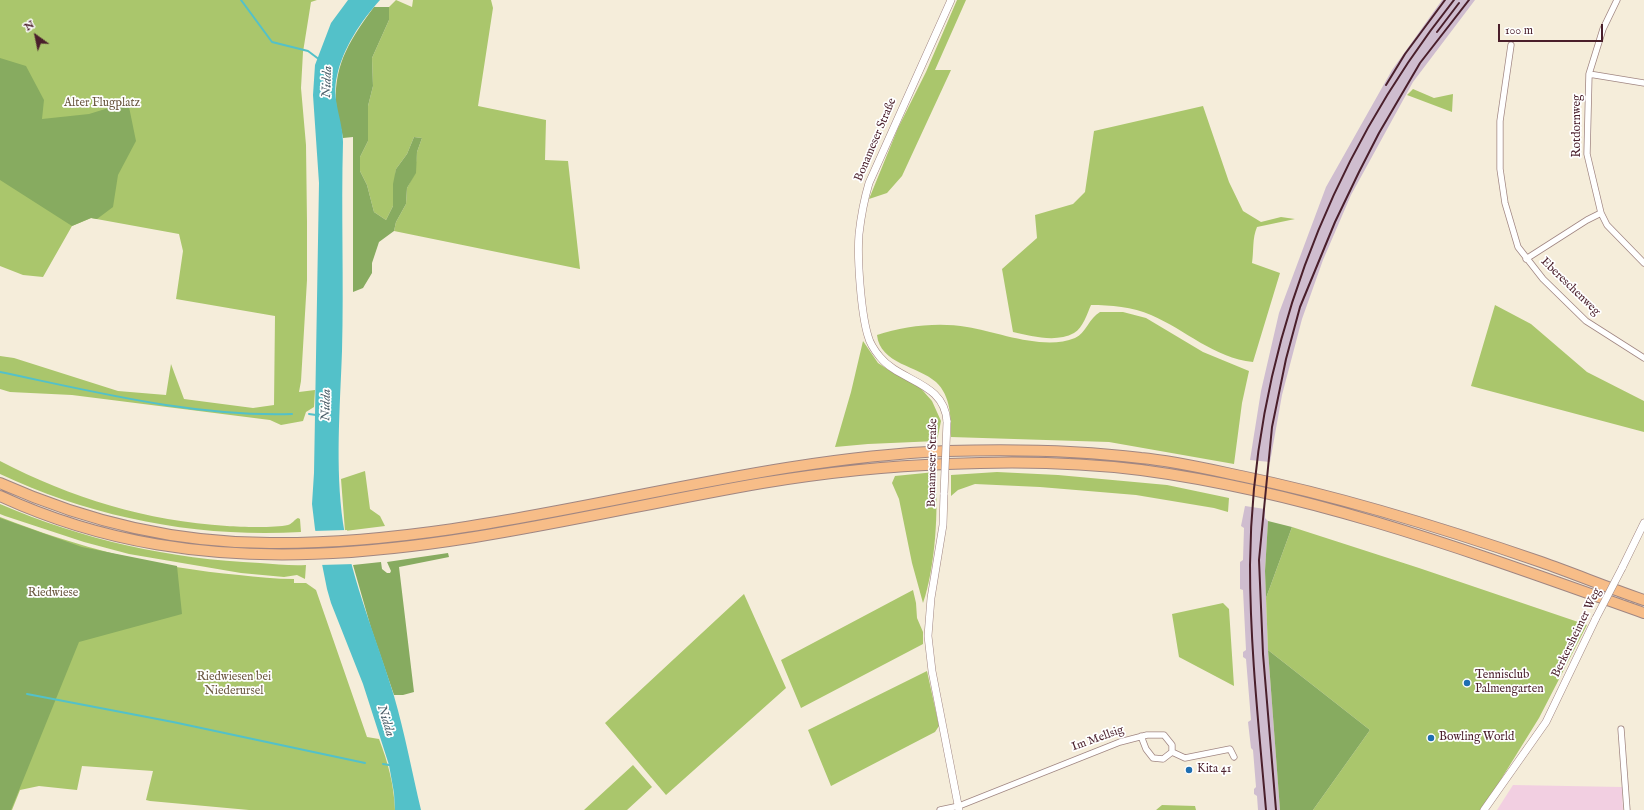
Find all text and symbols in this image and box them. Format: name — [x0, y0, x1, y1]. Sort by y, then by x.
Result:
north arrow — [16, 16, 56, 56]
scale bar — [1500, 16, 1605, 42]
text: N — [22, 17, 37, 34]
text: 100 m — [1505, 23, 1533, 38]
water label: Nidda — [320, 66, 336, 98]
street label: Rotdornweg — [1571, 94, 1585, 158]
street label: Bonameser Straße — [852, 96, 900, 184]
park label: Alter Flugplatz — [64, 97, 140, 111]
street label: Ebereschenweg — [1537, 255, 1603, 319]
water label: Nidda — [319, 389, 335, 421]
street label: Bonameser Straße — [925, 418, 941, 508]
street label: Berkersheimer Weg — [1549, 586, 1605, 680]
park label: Riedwiese — [28, 587, 78, 601]
place label: Tennisclub Palmengarten — [1475, 669, 1544, 697]
park label: Riedwiesen bei Niederursel — [197, 671, 271, 699]
marker: Tennisclub Palmengarten — [1462, 678, 1472, 688]
water label: Nidda — [373, 703, 397, 739]
street label: Im Mellsig — [1070, 723, 1126, 755]
place label: Bowling World — [1439, 731, 1514, 745]
marker: Bowling World — [1426, 733, 1436, 743]
place label: Kita 41 — [1197, 763, 1231, 777]
marker: Kita 41 — [1184, 765, 1194, 775]

